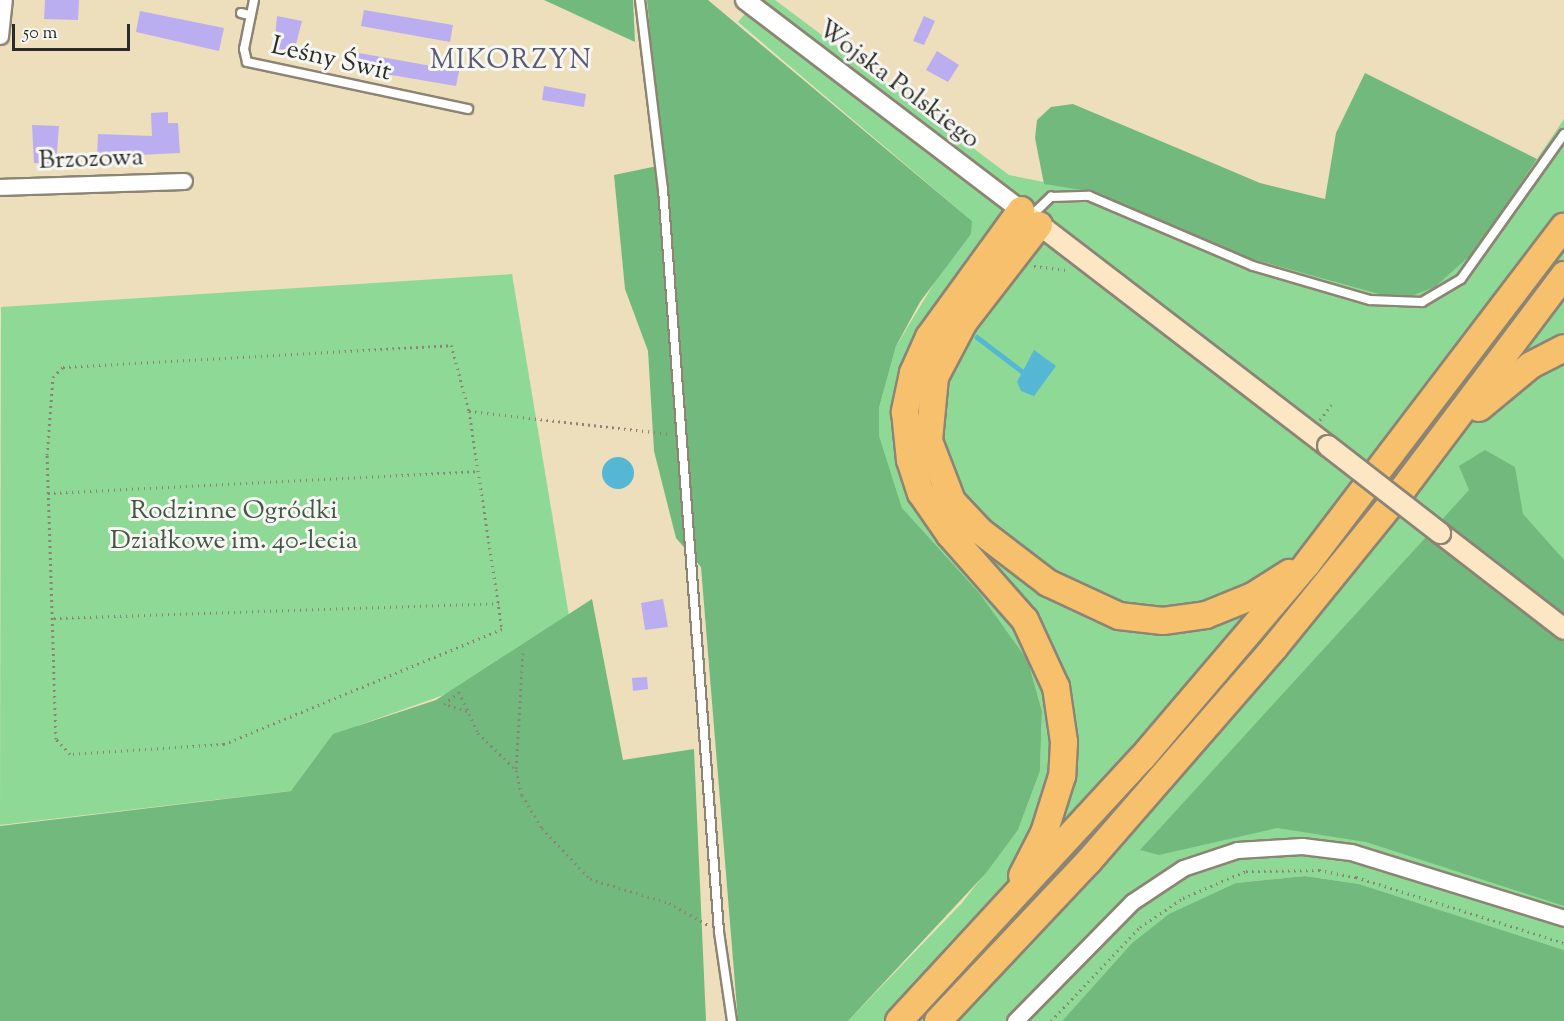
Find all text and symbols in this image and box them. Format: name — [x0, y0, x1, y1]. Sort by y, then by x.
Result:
scale bar — [15, 12, 134, 50]
street label: Wojska Polskiego — [811, 14, 985, 156]
text: 50 m — [23, 21, 57, 47]
street label: Leśny Świt — [268, 31, 394, 89]
district label: MIKORZYN — [430, 46, 592, 78]
street label: Brzozowa — [38, 143, 144, 177]
park label: Rodzinne Ogródki Działkowe im. 40-lecia — [110, 496, 358, 558]

